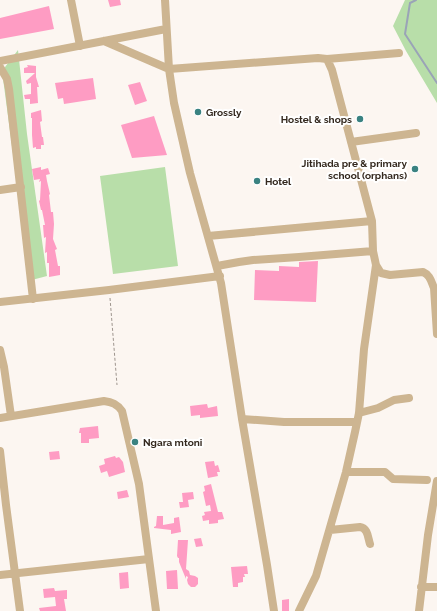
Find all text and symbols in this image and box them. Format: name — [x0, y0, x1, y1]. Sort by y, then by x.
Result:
marker: Grossly — [193, 107, 203, 117]
place label: Grossly — [206, 107, 242, 118]
place label: Hostel & shops — [281, 114, 352, 125]
marker: Hostel & shops — [355, 114, 365, 124]
place label: Jitihada pre & primary school (orphans) — [302, 158, 407, 181]
marker: Jitihada pre & primary school (orphans) — [410, 164, 420, 174]
marker: Hotel — [252, 176, 262, 186]
place label: Hotel — [265, 176, 292, 187]
marker: Ngara mtoni — [130, 437, 140, 447]
place label: Ngara mtoni — [143, 437, 202, 448]

